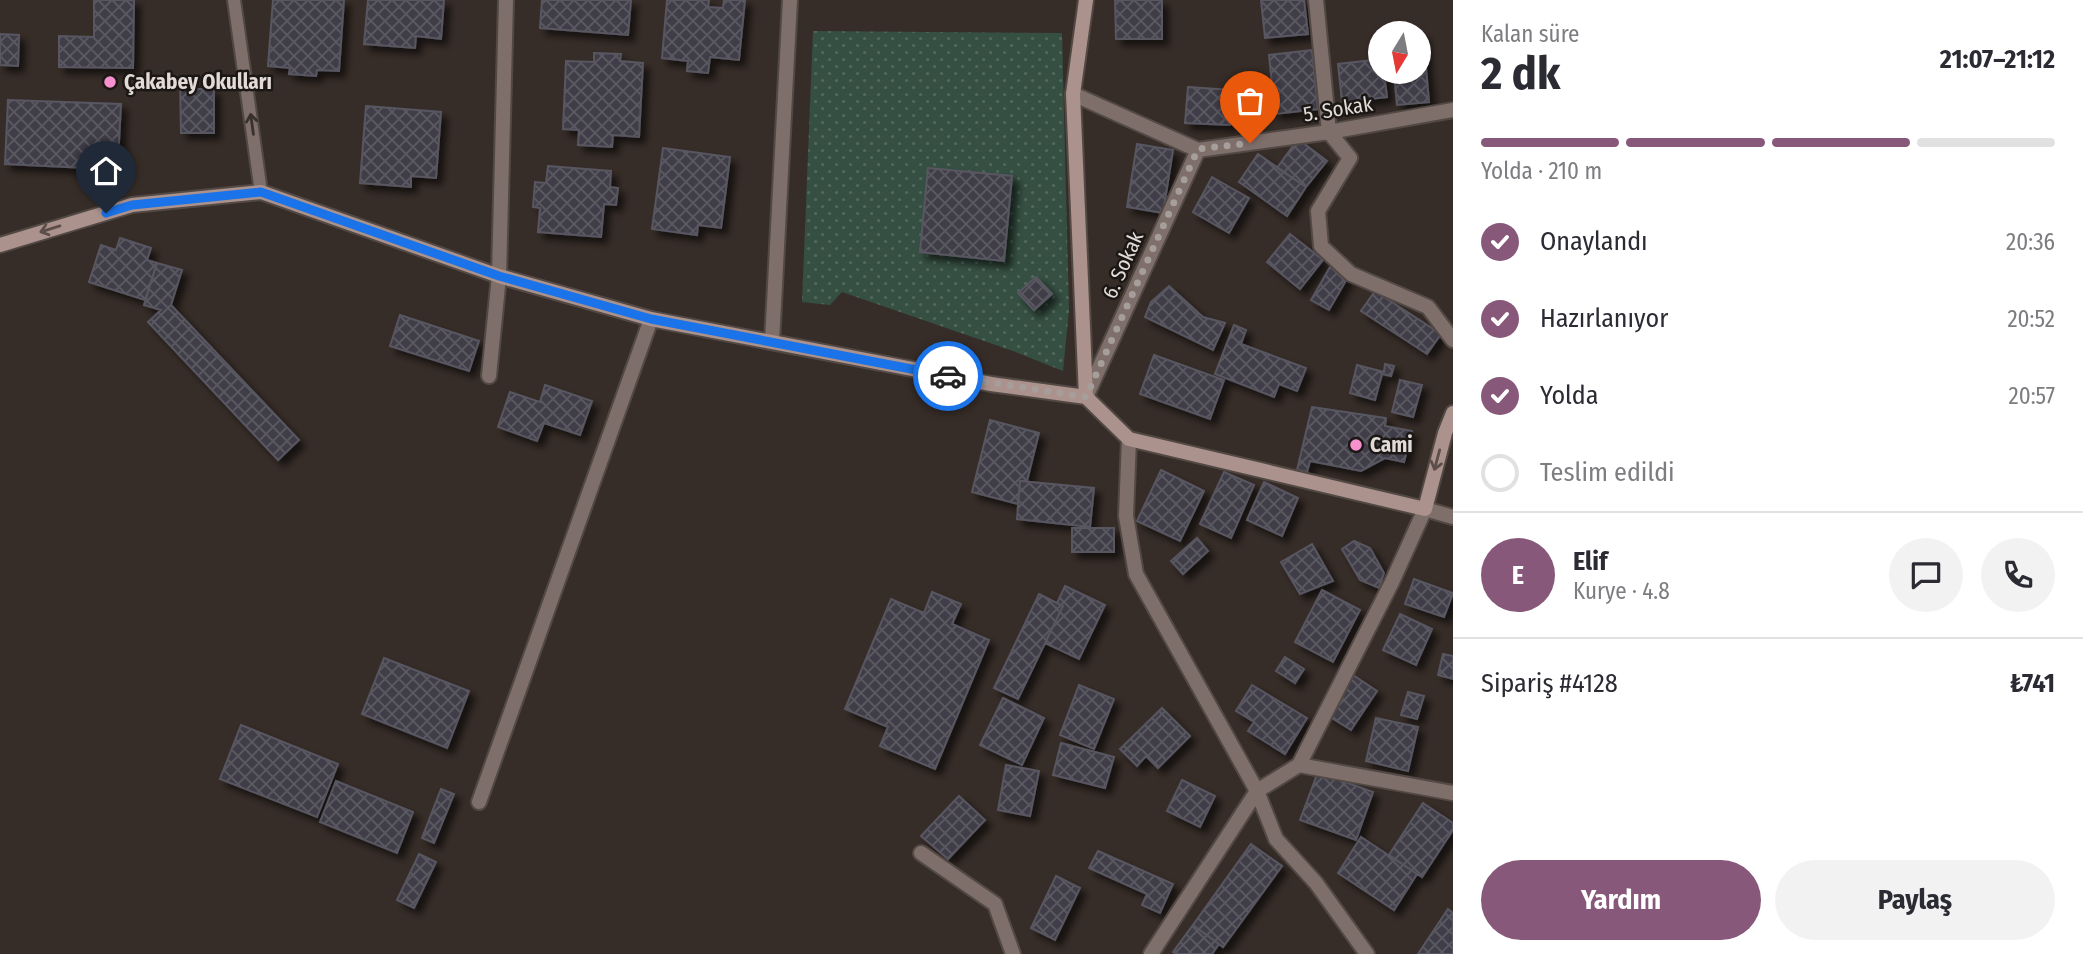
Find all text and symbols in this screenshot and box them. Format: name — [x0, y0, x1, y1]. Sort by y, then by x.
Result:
text: Kalan süre — [1481, 20, 1579, 48]
north arrow — [1368, 21, 1432, 84]
map controls — [1368, 21, 1431, 84]
text: 21:07–21:12 — [1940, 44, 2055, 75]
text: 2 dk — [1481, 46, 1560, 101]
place label: Çakabey Okulları — [124, 69, 272, 95]
pin — [1220, 71, 1280, 143]
marker: Çakabey Okulları — [102, 74, 118, 90]
icon: bag — [1231, 82, 1269, 120]
street label: 5. Sokak — [1301, 91, 1375, 127]
one-way arrow — [245, 113, 258, 136]
pin — [76, 141, 136, 213]
icon: home — [87, 152, 125, 190]
text: Yolda · 210 m — [1481, 157, 1602, 185]
icon: check — [1481, 223, 1519, 261]
one-way arrow — [40, 224, 62, 237]
text: Onaylandı — [1540, 226, 1648, 257]
street label: 6. Sokak — [1097, 227, 1149, 303]
text: 20:36 — [2006, 228, 2055, 256]
icon: check — [1481, 300, 1519, 338]
text: Hazırlanıyor — [1540, 303, 1668, 334]
text: 20:52 — [2007, 305, 2055, 333]
courier — [913, 341, 983, 411]
icon: car — [929, 357, 967, 395]
icon: check — [1481, 377, 1519, 415]
text: Yolda — [1540, 380, 1599, 411]
text: 20:57 — [2009, 382, 2055, 410]
place label: Cami — [1370, 432, 1413, 458]
marker: Cami — [1348, 437, 1364, 453]
one-way arrow — [1430, 448, 1443, 471]
text: Teslim edildi — [1540, 457, 1675, 488]
button: chat — [1889, 538, 1963, 612]
button: phone — [1981, 538, 2055, 612]
text: Elif — [1573, 546, 1607, 577]
text: E — [1512, 560, 1524, 591]
text: Kurye · 4.8 — [1573, 577, 1670, 605]
text: Sipariş #4128 — [1481, 668, 1618, 699]
text: ₺741 — [2010, 668, 2055, 699]
button: Yardım — [1481, 860, 1761, 940]
button: Paylaş — [1775, 860, 2055, 940]

